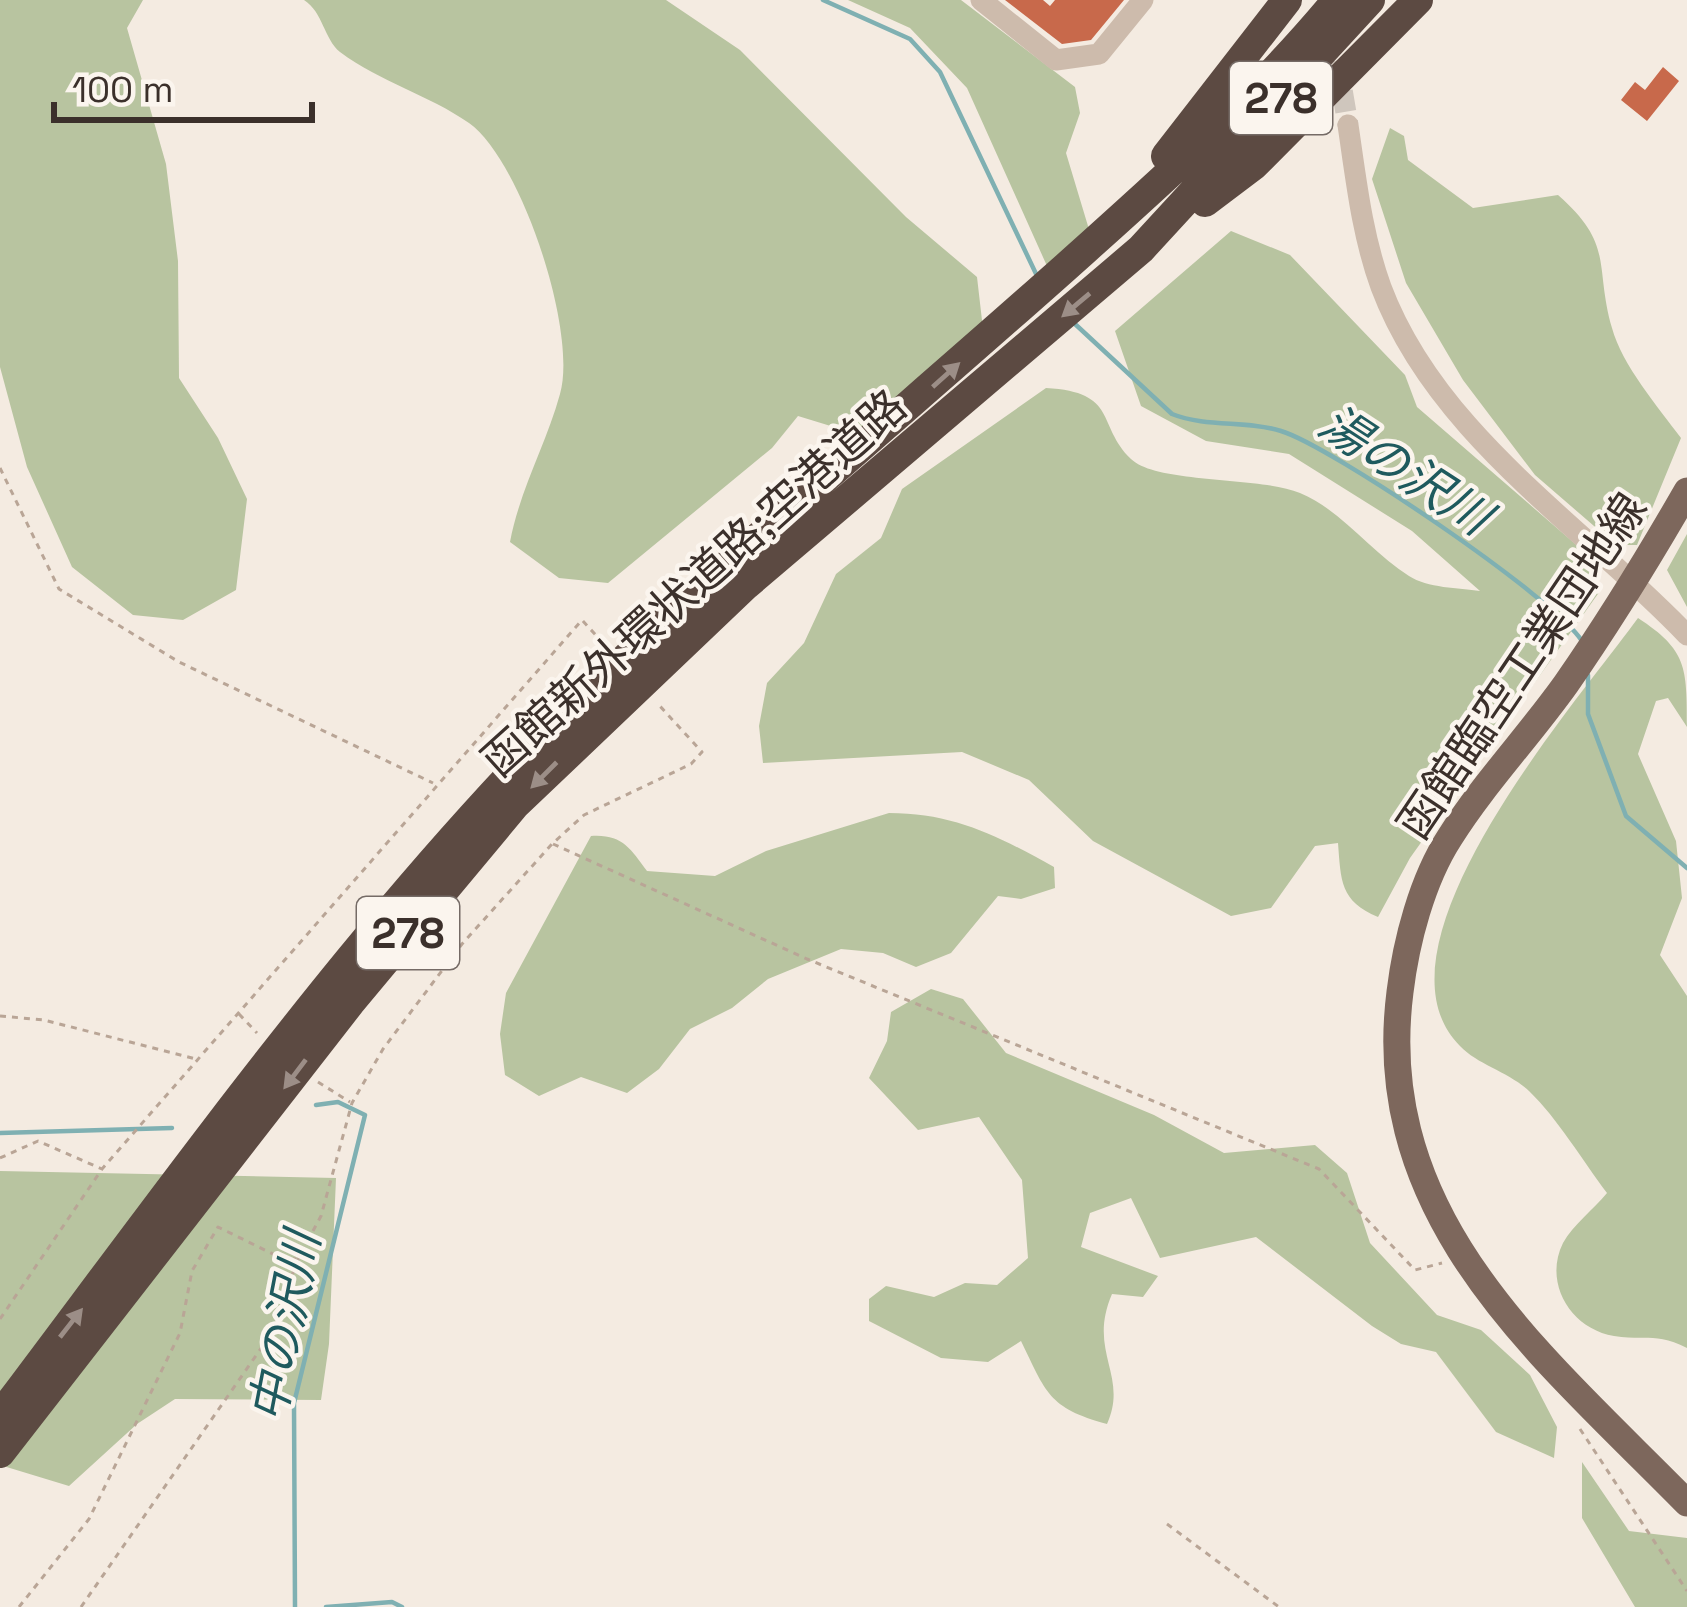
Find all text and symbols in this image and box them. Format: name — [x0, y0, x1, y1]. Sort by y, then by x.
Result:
scale bar — [54, 48, 312, 122]
road number: 278 — [1230, 62, 1332, 134]
text: 100 m — [72, 67, 173, 113]
one-way arrow — [1061, 291, 1091, 317]
one-way arrow — [931, 362, 961, 389]
street label: 函館新外環状道路;空港道路 — [470, 377, 918, 789]
water label: 湯の沢川 — [1308, 392, 1506, 551]
street label: 函館臨空工業団地線 — [1385, 482, 1659, 850]
one-way arrow — [531, 760, 559, 789]
road number: 278 — [357, 897, 459, 969]
one-way arrow — [283, 1059, 308, 1090]
water label: 中の沢川 — [237, 1222, 334, 1427]
one-way arrow — [58, 1308, 83, 1339]

